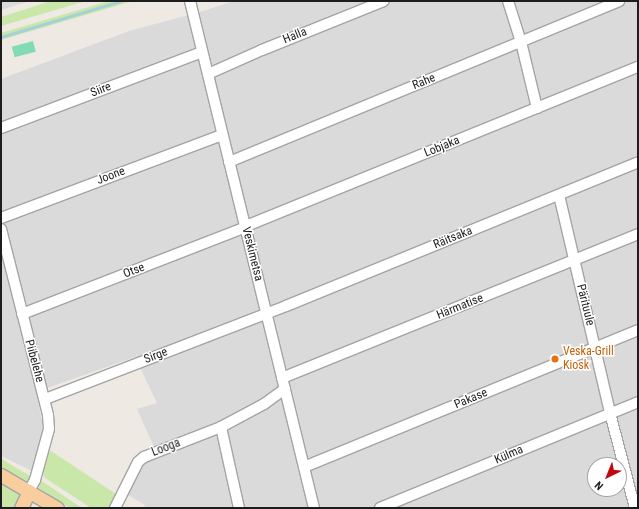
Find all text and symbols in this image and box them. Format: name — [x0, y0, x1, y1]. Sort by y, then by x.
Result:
street label: Halla — [281, 25, 309, 47]
street label: Rahe — [410, 71, 438, 93]
street label: Siire — [89, 80, 113, 100]
street label: Lobjaka — [422, 133, 462, 161]
street label: Joone — [95, 164, 127, 188]
street label: Räitsaka — [431, 224, 475, 252]
street label: Veskimetsa — [238, 225, 266, 283]
street label: Otse — [121, 260, 147, 282]
street label: Pärituule — [573, 283, 597, 327]
street label: Härmatise — [435, 291, 485, 323]
street label: Piibelehe — [21, 338, 47, 384]
street label: Sirge — [142, 345, 170, 367]
place label: Veska-Grill Kiosk — [563, 345, 614, 373]
marker: Veska-Grill Kiosk — [550, 354, 560, 364]
street label: Pakase — [452, 386, 490, 412]
street label: Looga — [150, 436, 182, 460]
street label: Külma — [492, 443, 526, 467]
north arrow — [587, 457, 627, 497]
text: N — [592, 478, 606, 492]

